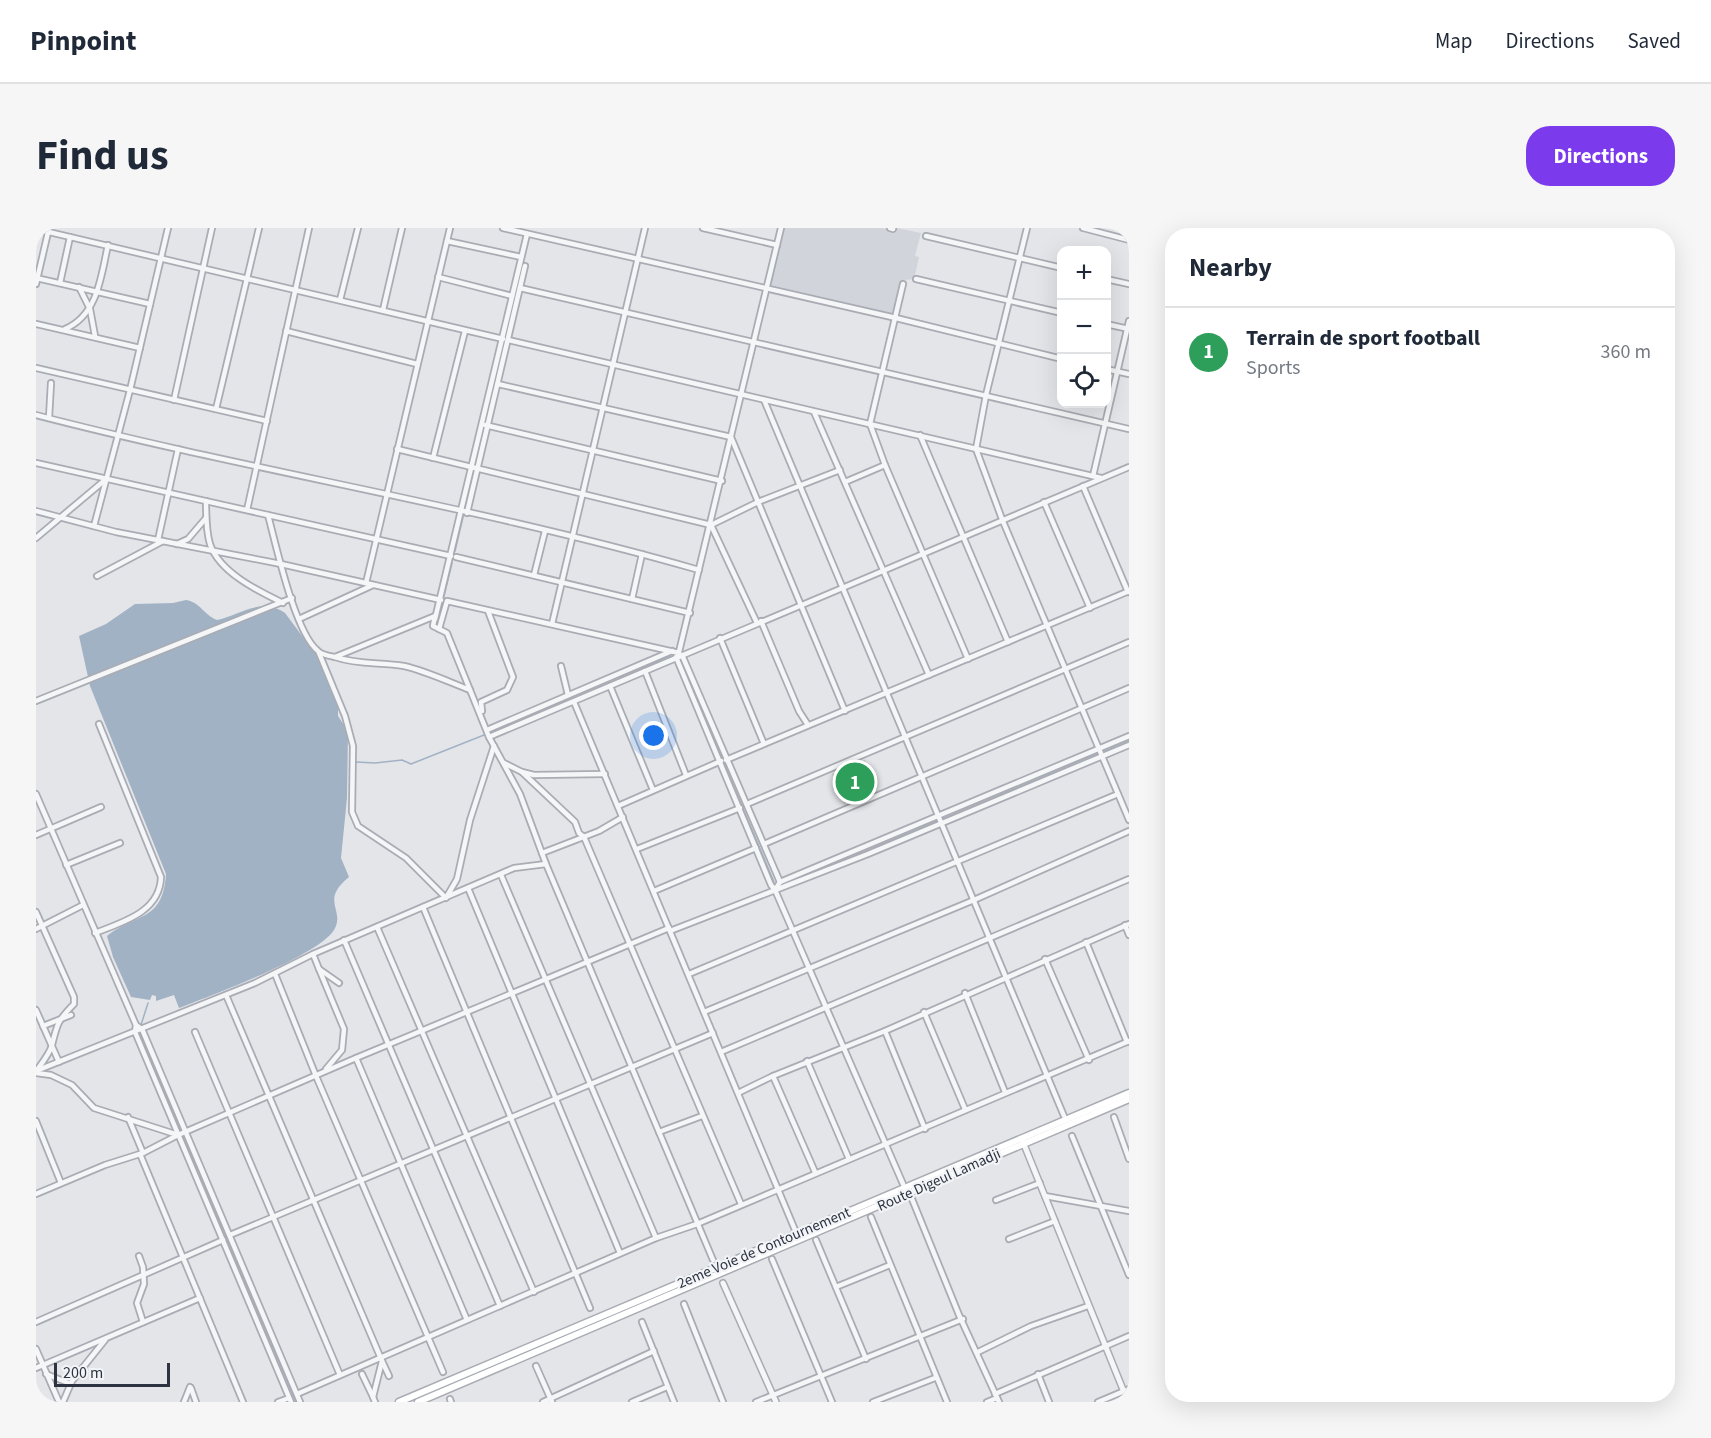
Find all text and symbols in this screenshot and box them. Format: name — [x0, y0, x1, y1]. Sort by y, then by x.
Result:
text: Pinpoint — [30, 21, 137, 61]
text: Map — [1435, 26, 1473, 56]
text: Directions — [1506, 26, 1594, 56]
text: Saved — [1627, 26, 1681, 56]
text: Find us — [36, 126, 169, 186]
button: Directions — [1526, 126, 1675, 186]
map controls — [1057, 246, 1111, 408]
button: + — [1057, 246, 1111, 300]
text: Nearby — [1189, 249, 1272, 286]
button: − — [1057, 300, 1111, 354]
text: Terrain de sport football — [1246, 322, 1480, 354]
text: 1 — [1203, 338, 1214, 366]
text: 360 m — [1601, 338, 1651, 366]
button: locate — [1057, 354, 1111, 408]
text: Sports — [1246, 354, 1301, 382]
your location — [639, 721, 668, 750]
pin: 1 — [836, 760, 874, 804]
street label: Route Digeul Lamadji — [874, 1143, 1004, 1217]
street label: 2eme Voie de Contournement — [674, 1202, 854, 1294]
scale bar — [54, 1360, 170, 1388]
text: 200 m — [63, 1362, 103, 1384]

